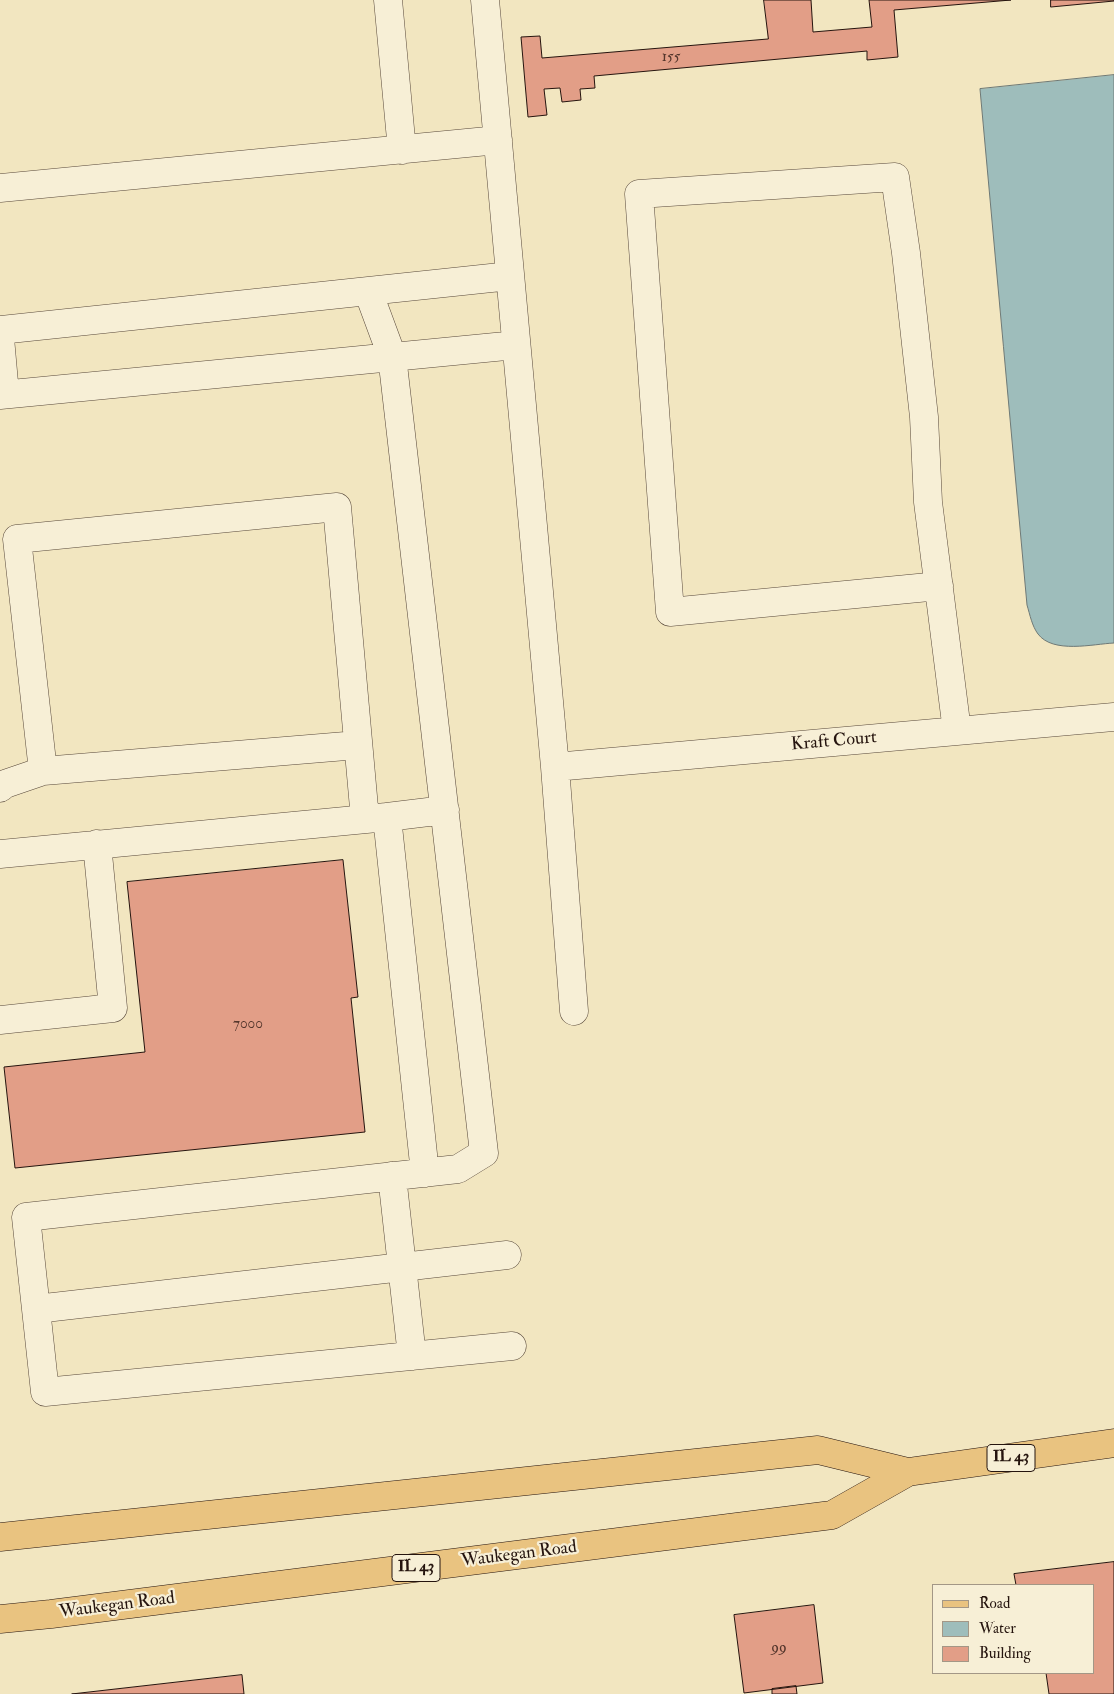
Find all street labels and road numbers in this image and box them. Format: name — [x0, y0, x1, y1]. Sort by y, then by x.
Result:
street label: Kraft Court — [790, 727, 878, 757]
road number: IL 43 — [987, 1445, 1035, 1472]
street label: Waukegan Road — [460, 1537, 578, 1573]
road number: IL 43 — [392, 1555, 440, 1582]
street label: Waukegan Road — [58, 1588, 176, 1624]

